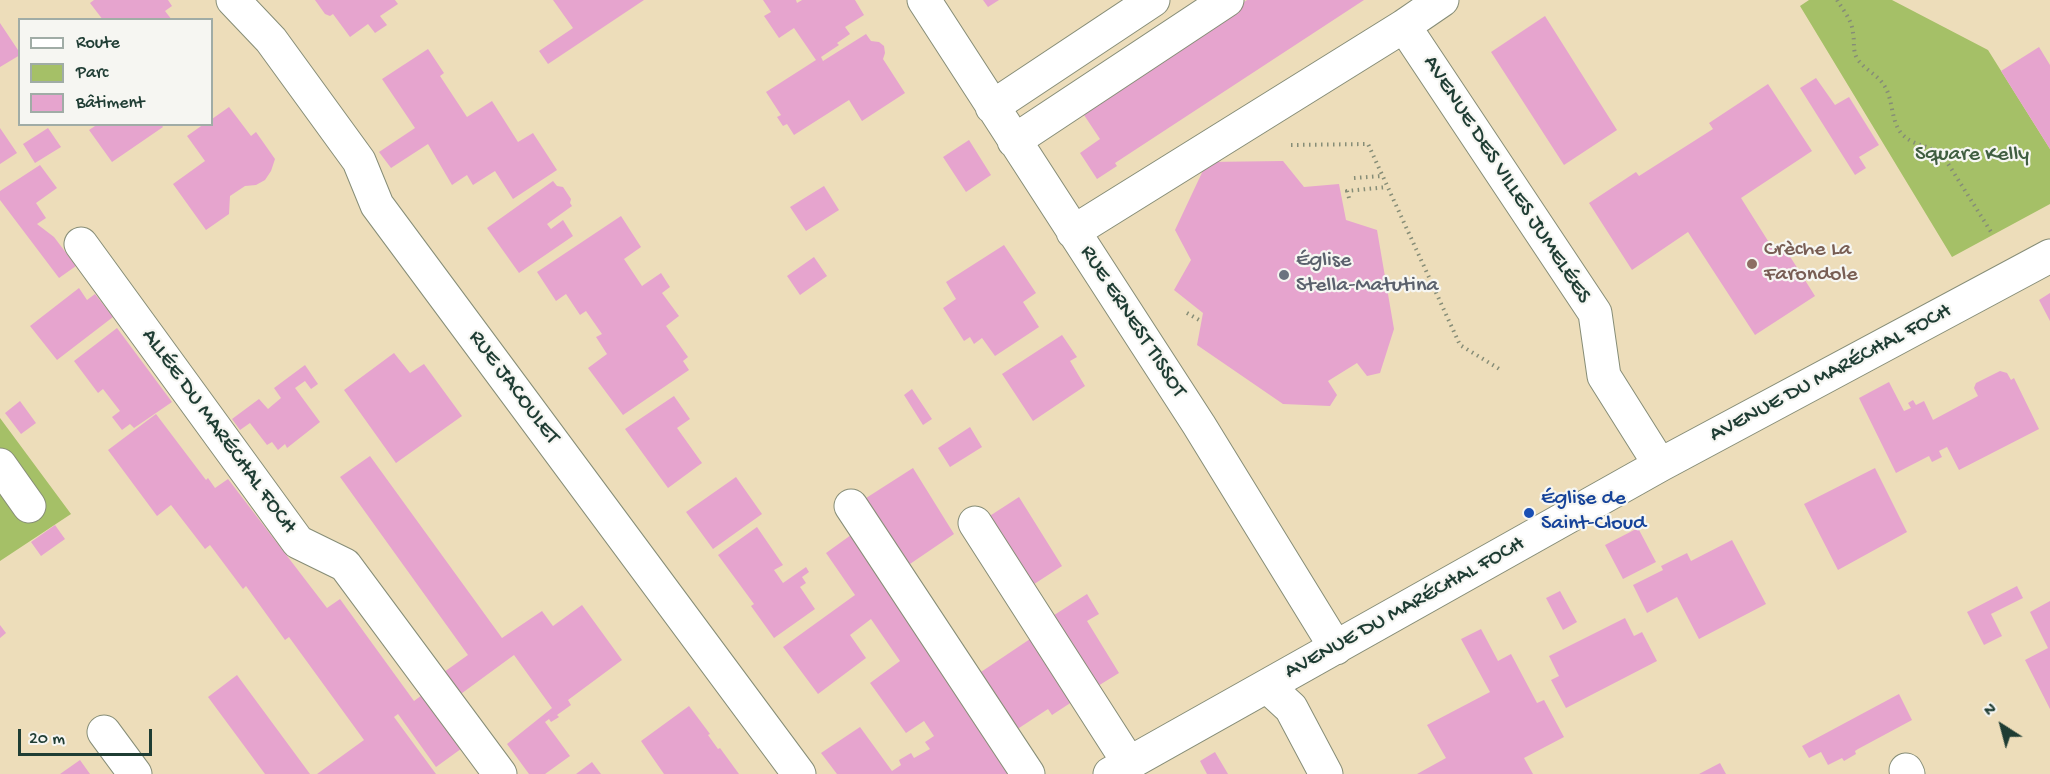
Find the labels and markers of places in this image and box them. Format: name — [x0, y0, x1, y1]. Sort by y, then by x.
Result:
place label: Crèche La Farondole — [1764, 238, 1858, 290]
place label: Église Stella-Matutina — [1296, 249, 1439, 300]
marker: Crèche La Farondole — [1745, 257, 1759, 271]
marker: Église Stella-Matutina — [1277, 268, 1291, 282]
place label: Église de Saint-Cloud — [1541, 487, 1646, 538]
marker: Église de Saint-Cloud — [1522, 506, 1536, 520]

